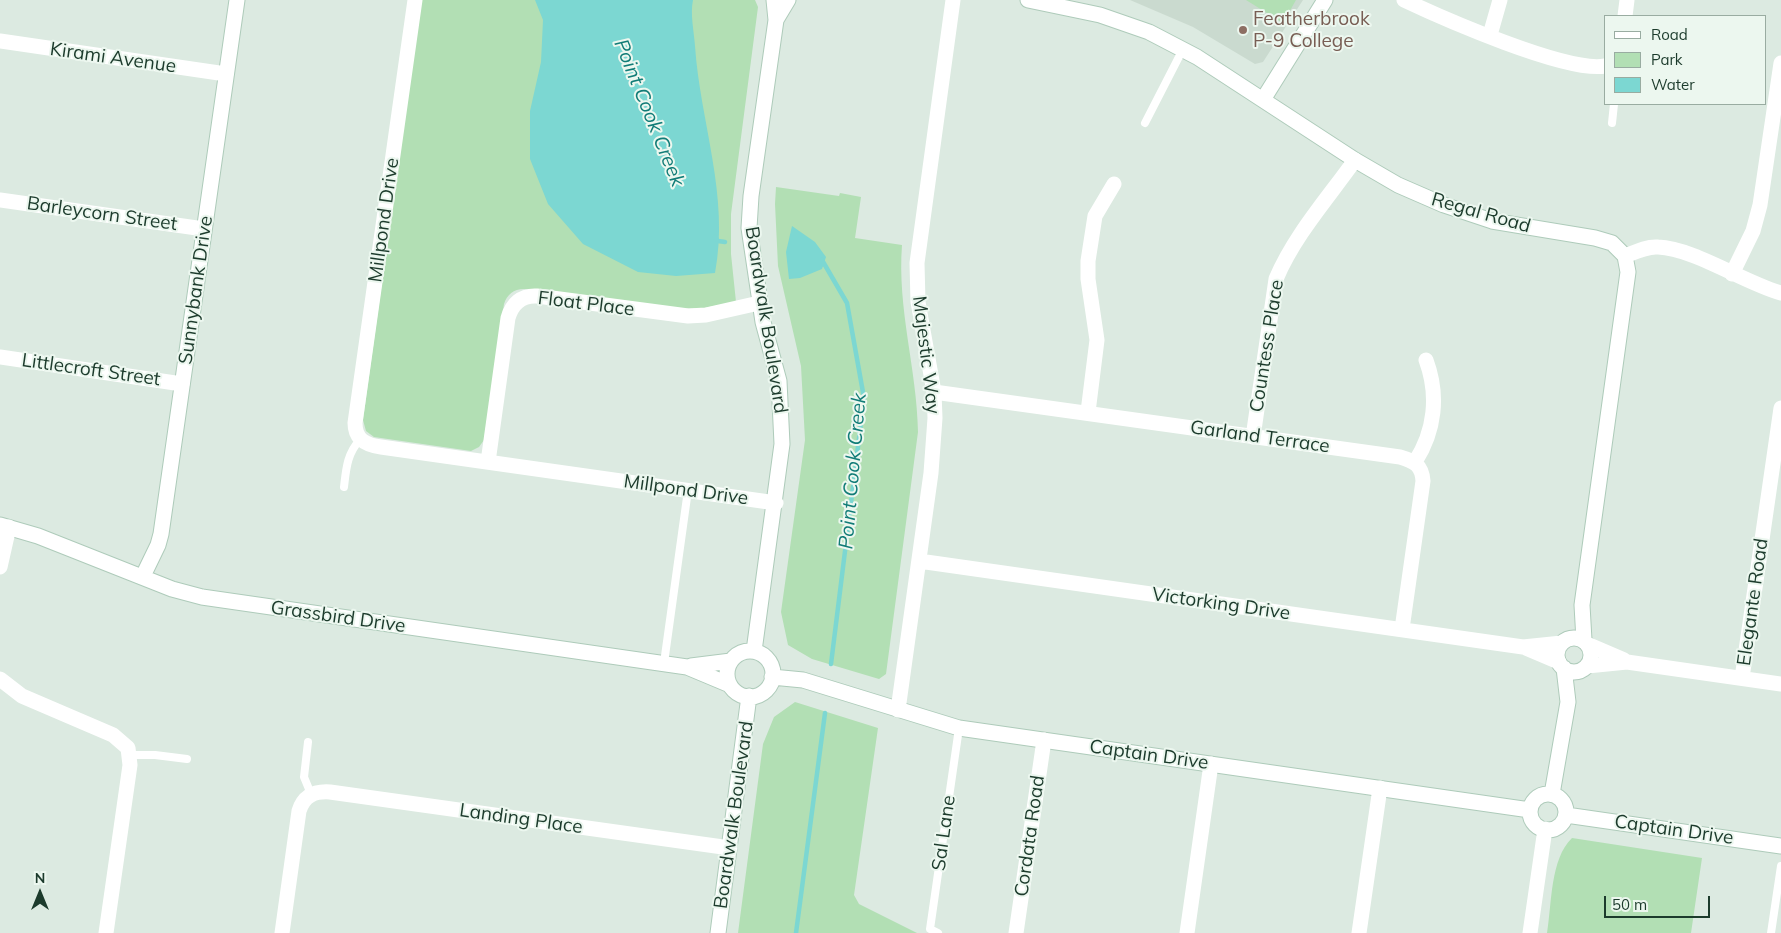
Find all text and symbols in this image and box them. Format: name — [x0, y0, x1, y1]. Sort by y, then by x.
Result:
place label: Featherbrook P-9 College — [1253, 8, 1370, 52]
legend — [1604, 15, 1766, 105]
marker: Featherbrook P-9 College — [1237, 24, 1249, 36]
text: Road — [1651, 25, 1688, 44]
water label: Point Cook Creek — [608, 36, 690, 190]
street label: Kirami Avenue — [48, 38, 178, 78]
text: Park — [1651, 50, 1683, 69]
text: Water — [1651, 75, 1695, 94]
street label: Millpond Drive — [364, 156, 404, 284]
street label: Regal Road — [1429, 188, 1533, 238]
street label: Barleycorn Street — [25, 192, 179, 236]
street label: Sunnybank Drive — [174, 214, 218, 366]
street label: Boardwalk Boulevard — [740, 225, 792, 415]
street label: Countess Place — [1245, 278, 1289, 414]
street label: Float Place — [537, 287, 635, 321]
street label: Majestic Way — [907, 295, 945, 415]
street label: Littlecroft Street — [20, 349, 162, 391]
water label: Point Cook Creek — [834, 392, 872, 550]
street label: Garland Terrace — [1189, 416, 1331, 458]
street label: Millpond Drive — [622, 470, 750, 510]
street label: Elegante Road — [1733, 537, 1773, 667]
street label: Victorking Drive — [1150, 583, 1292, 625]
street label: Grassbird Drive — [269, 596, 407, 638]
street label: Boardwalk Boulevard — [710, 720, 758, 910]
street label: Captain Drive — [1088, 735, 1210, 775]
street label: Cordata Road — [1010, 774, 1050, 898]
street label: Sal Lane — [927, 794, 961, 872]
street label: Landing Place — [458, 799, 584, 839]
street label: Captain Drive — [1613, 810, 1735, 850]
north arrow — [15, 868, 65, 918]
text: N — [35, 869, 45, 887]
scale bar — [1606, 886, 1712, 918]
text: 50 m — [1612, 895, 1647, 914]

